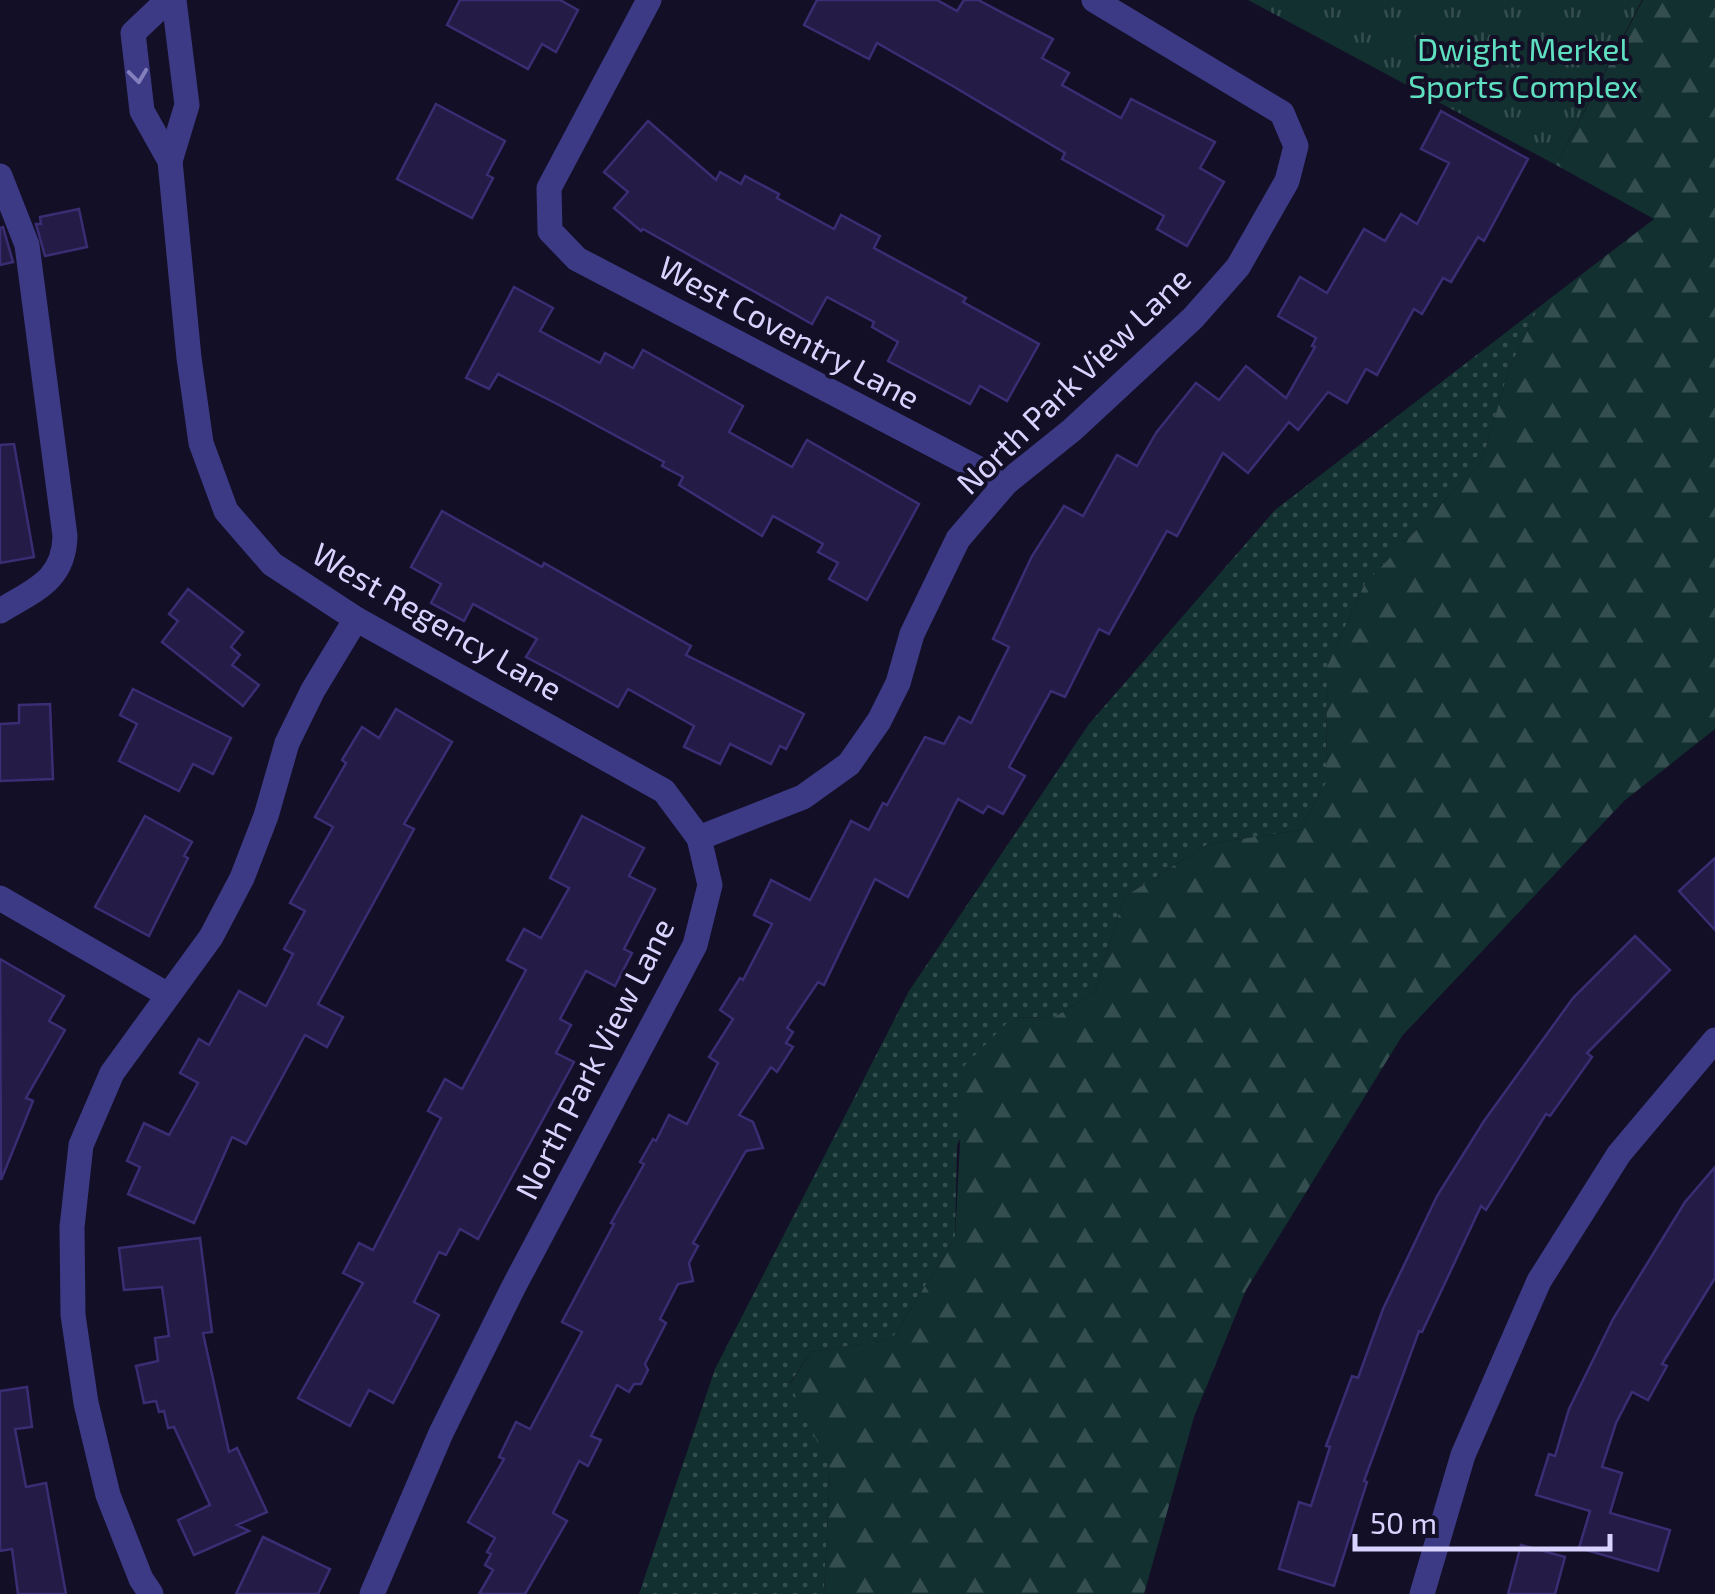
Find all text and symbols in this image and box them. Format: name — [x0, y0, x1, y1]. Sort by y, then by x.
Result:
park label: Dwight Merkel Sports Complex — [1408, 29, 1638, 104]
one-way arrow — [127, 69, 148, 85]
street label: West Coventry Lane — [653, 247, 927, 416]
street label: North Park View Lane — [948, 258, 1197, 501]
street label: West Regency Lane — [307, 533, 569, 707]
street label: North Park View Lane — [506, 911, 681, 1205]
scale bar — [1355, 1489, 1610, 1551]
text: 50 m — [1370, 1504, 1437, 1540]

